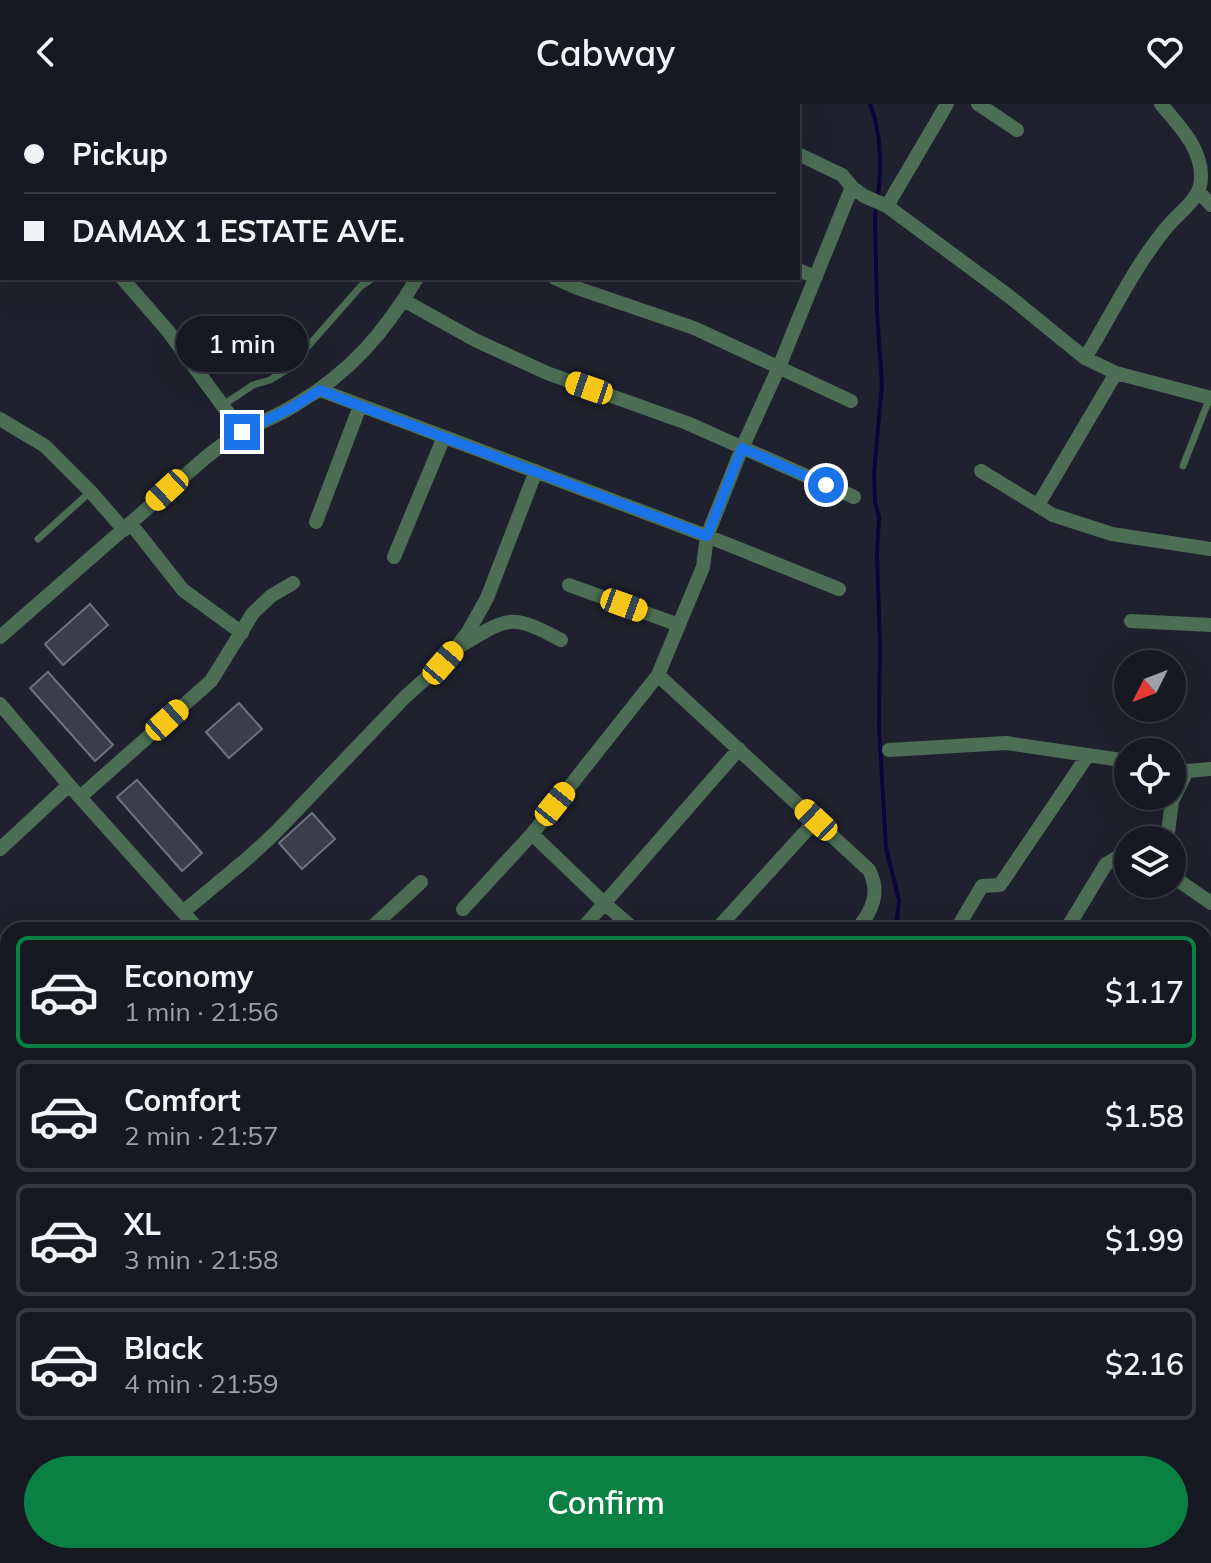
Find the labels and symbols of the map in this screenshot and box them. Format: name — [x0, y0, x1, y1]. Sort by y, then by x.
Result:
callout: 1 min — [176, 316, 308, 372]
car — [562, 369, 616, 407]
route end — [224, 414, 260, 450]
car — [141, 465, 193, 515]
route start — [808, 467, 844, 503]
car — [597, 586, 651, 624]
car — [418, 637, 468, 689]
north arrow — [1114, 650, 1186, 722]
car — [141, 695, 193, 745]
car — [531, 778, 579, 830]
car — [790, 795, 842, 845]

